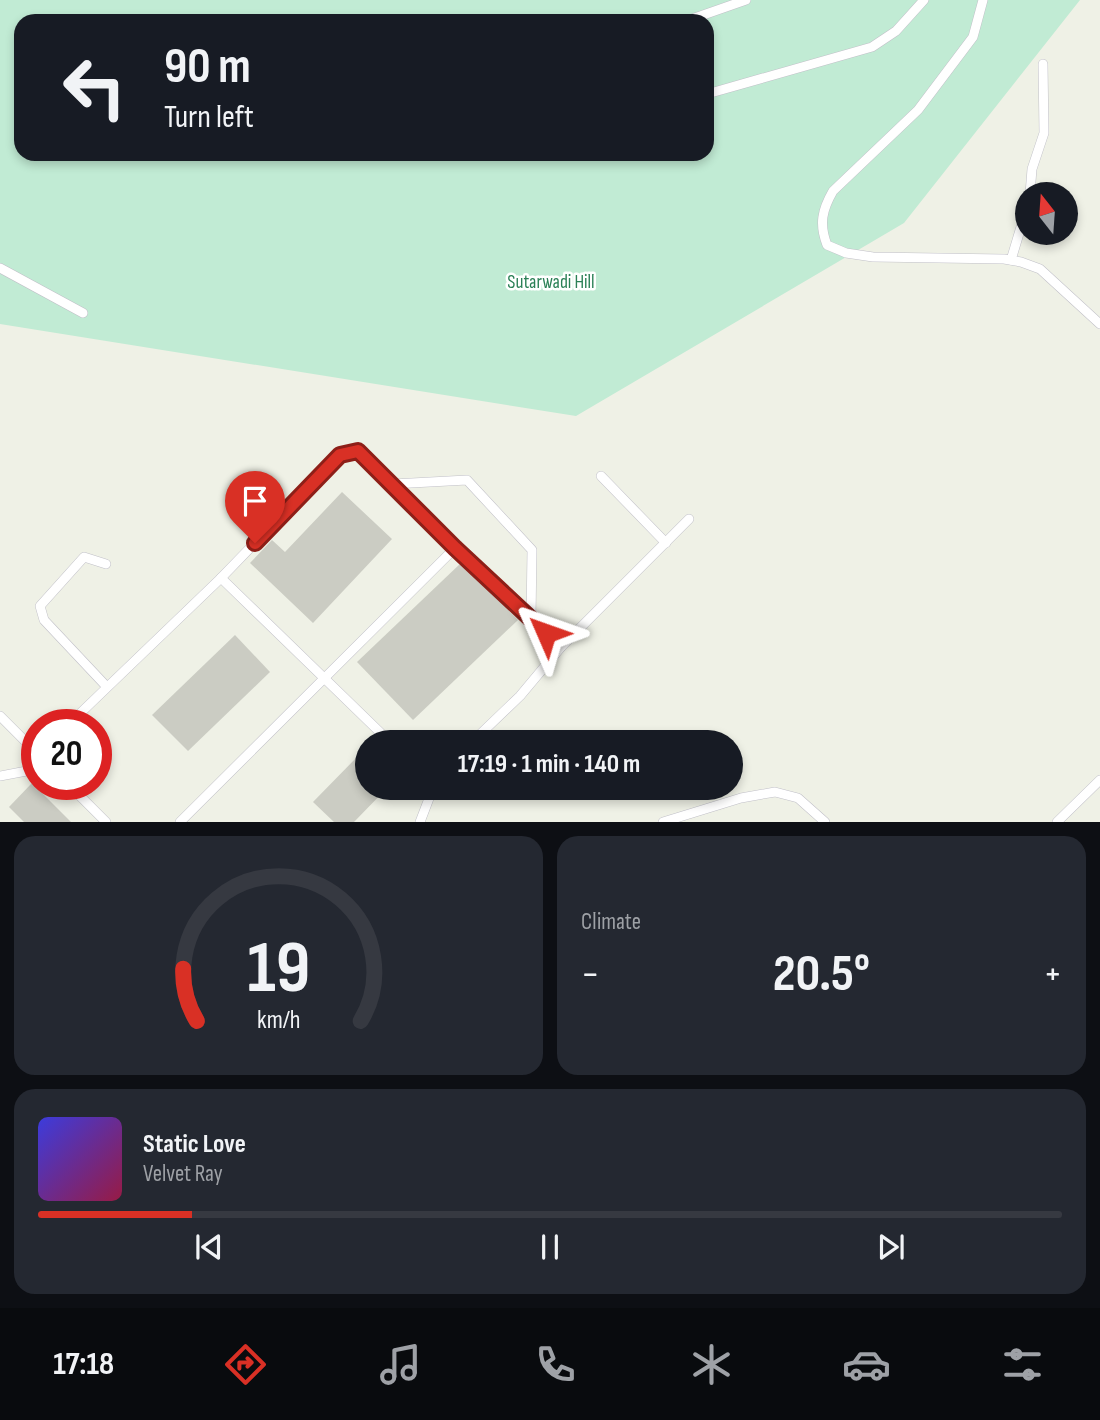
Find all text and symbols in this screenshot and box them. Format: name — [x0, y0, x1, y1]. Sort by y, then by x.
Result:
text: 90 m — [164, 38, 251, 97]
icon: left — [49, 42, 140, 133]
text: Turn left — [164, 98, 254, 137]
north arrow — [1015, 182, 1078, 245]
map controls — [1015, 182, 1078, 245]
park label: Sutarwadi Hill — [507, 271, 595, 294]
pin — [225, 471, 285, 543]
icon: arrive — [236, 482, 274, 520]
position arrow — [509, 596, 583, 670]
speed limit sign: 20 — [21, 709, 112, 800]
text: 17:19 · 1 min · 140 m — [458, 749, 640, 780]
text: Climate — [581, 908, 641, 936]
text: 19 — [247, 926, 310, 1014]
text: 20.5° — [773, 943, 870, 1006]
text: − — [581, 952, 600, 997]
text: + — [1043, 952, 1062, 997]
text: km/h — [257, 1005, 300, 1036]
text: Static Love — [143, 1129, 246, 1160]
text: Velvet Ray — [143, 1160, 223, 1188]
icon: previous — [190, 1228, 228, 1266]
icon: pause — [531, 1228, 569, 1266]
icon: next — [872, 1228, 910, 1266]
icon: directions — [221, 1340, 270, 1389]
icon: music — [376, 1340, 425, 1389]
icon: phone — [531, 1340, 580, 1389]
icon: climate — [687, 1340, 736, 1389]
icon: car — [842, 1340, 891, 1389]
icon: filters — [998, 1340, 1047, 1389]
text: 17:18 — [53, 1345, 114, 1384]

